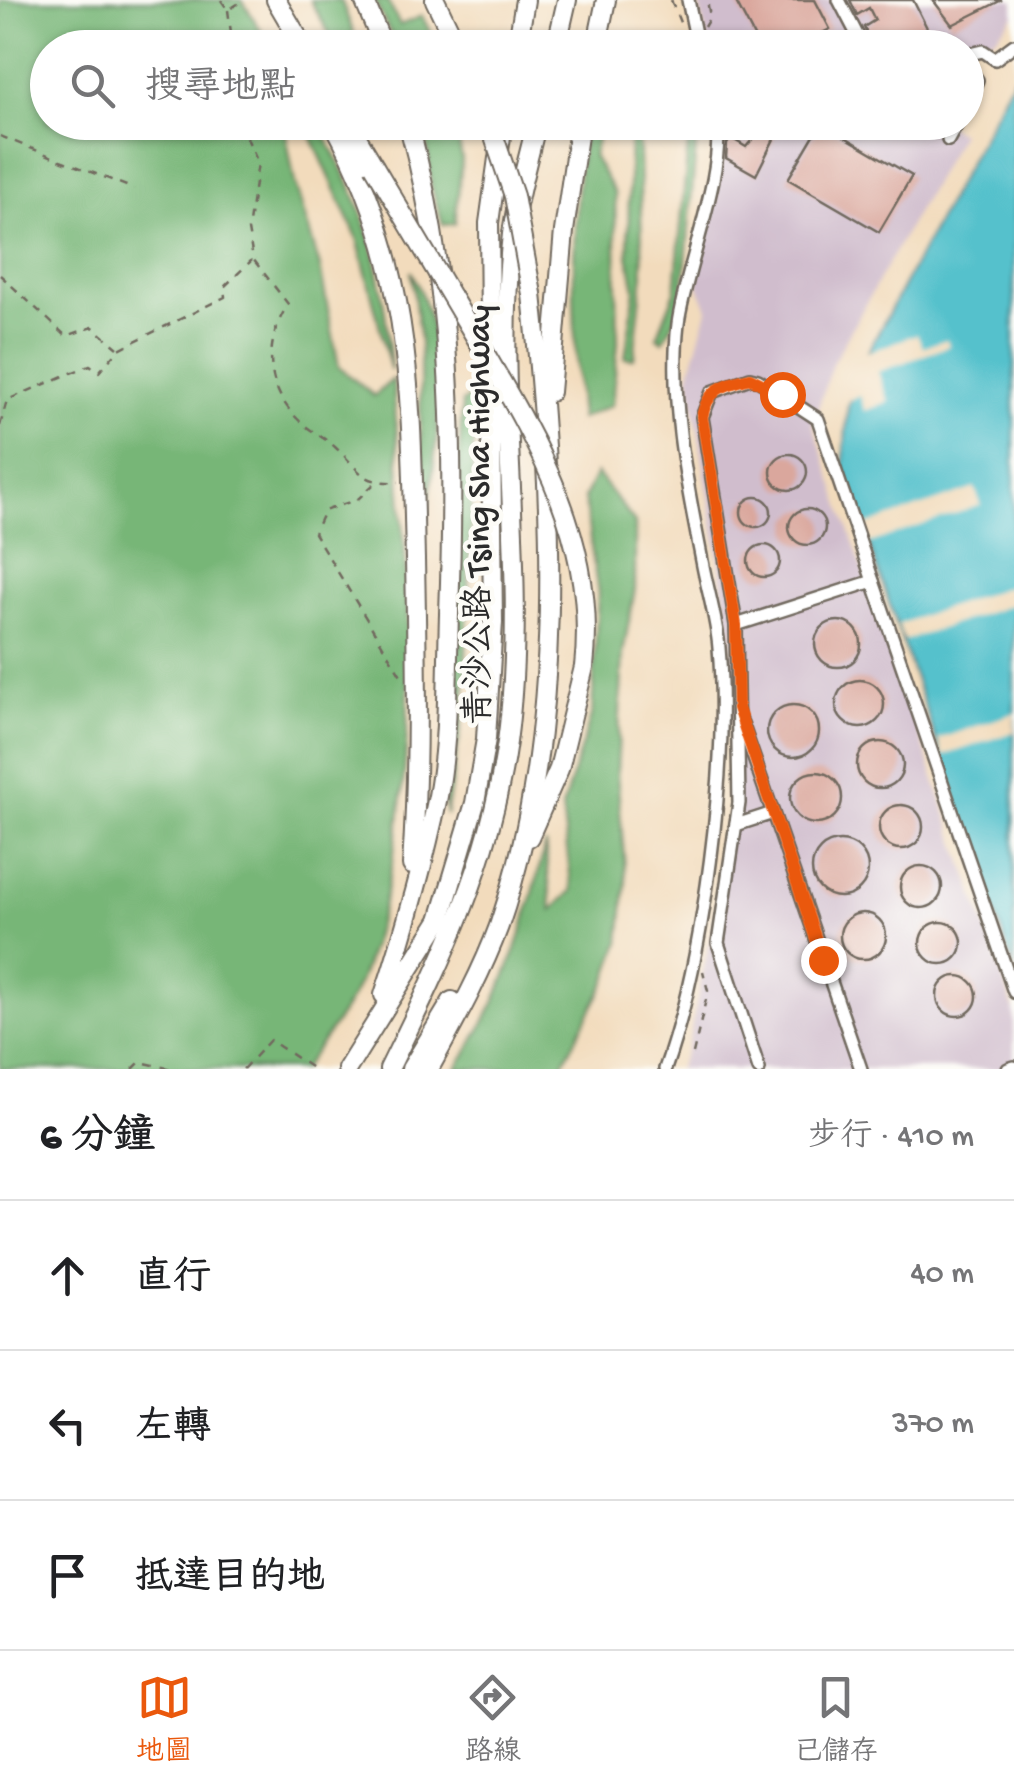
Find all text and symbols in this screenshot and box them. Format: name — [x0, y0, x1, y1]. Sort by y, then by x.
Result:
search box — [30, 30, 984, 140]
icon: search — [65, 58, 120, 113]
text: 搜尋地點 — [145, 68, 297, 112]
street label: 青沙公路 Tsing Sha Highway — [459, 305, 502, 725]
route start — [760, 372, 806, 418]
route end — [801, 938, 847, 984]
text: 6 分鐘 — [40, 1115, 155, 1164]
text: 步行 · 410 m — [808, 1119, 974, 1157]
icon: ahead — [40, 1248, 95, 1303]
text: 40 m — [910, 1256, 974, 1294]
text: 直行 — [135, 1258, 211, 1302]
icon: left — [40, 1398, 95, 1453]
text: 370 m — [892, 1406, 974, 1444]
text: 左轉 — [135, 1408, 211, 1452]
icon: arrive — [40, 1548, 95, 1603]
text: 抵達目的地 — [135, 1558, 325, 1602]
tab: 地圖 — [136, 1670, 192, 1770]
tab: 路線 — [465, 1670, 521, 1770]
tab: 已儲存 — [794, 1670, 878, 1770]

